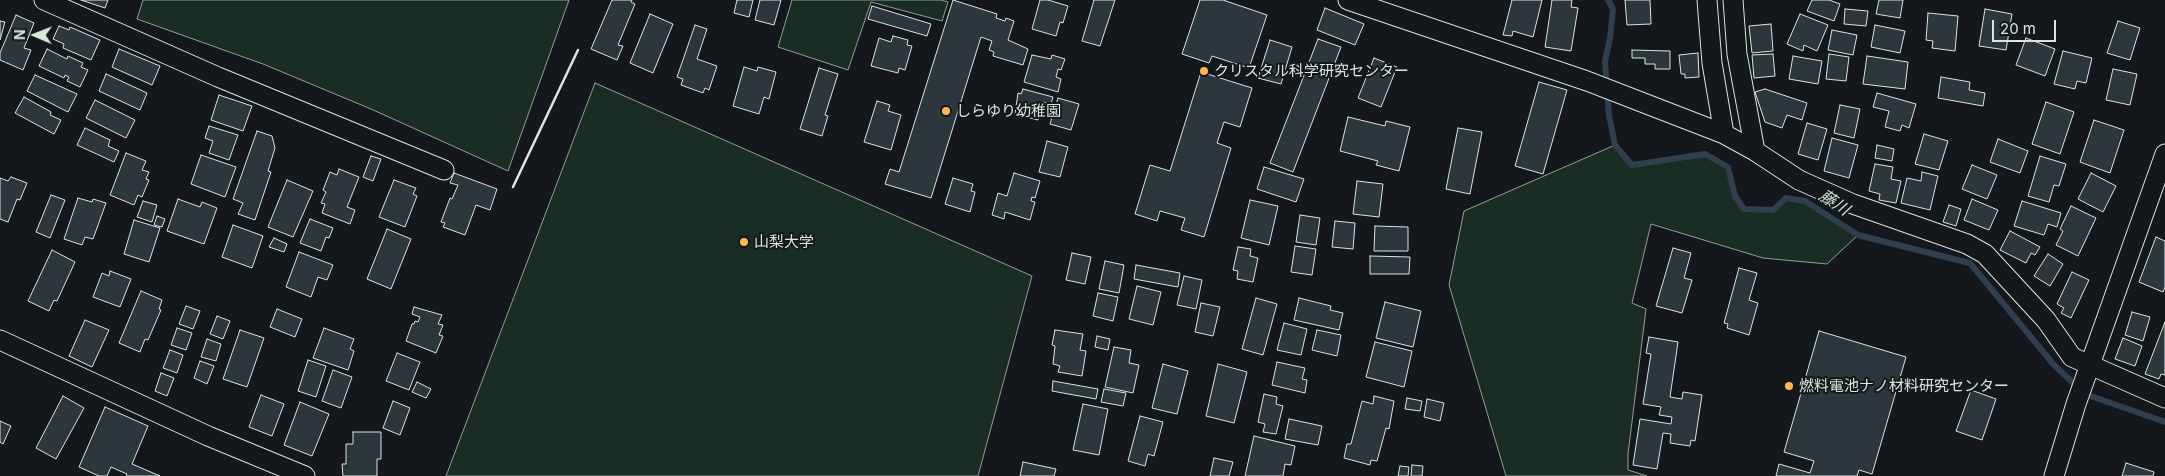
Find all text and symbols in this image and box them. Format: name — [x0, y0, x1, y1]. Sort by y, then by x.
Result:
north arrow — [10, 10, 60, 60]
scale bar — [1995, 10, 2059, 42]
text: 20 m — [2000, 19, 2036, 38]
text: N — [11, 29, 28, 40]
place label: クリスタル科学研究センター — [1214, 62, 1409, 80]
marker: クリスタル科学研究センター — [1198, 65, 1210, 77]
place label: しらゆり幼稚園 — [956, 102, 1061, 120]
marker: しらゆり幼稚園 — [940, 105, 952, 117]
water label: 藤川 — [1815, 186, 1853, 220]
place label: 山梨大学 — [754, 233, 814, 251]
marker: 山梨大学 — [738, 236, 750, 248]
place label: 燃料電池ナノ材料研究センター — [1799, 377, 2009, 395]
marker: 燃料電池ナノ材料研究センター — [1783, 380, 1795, 392]

